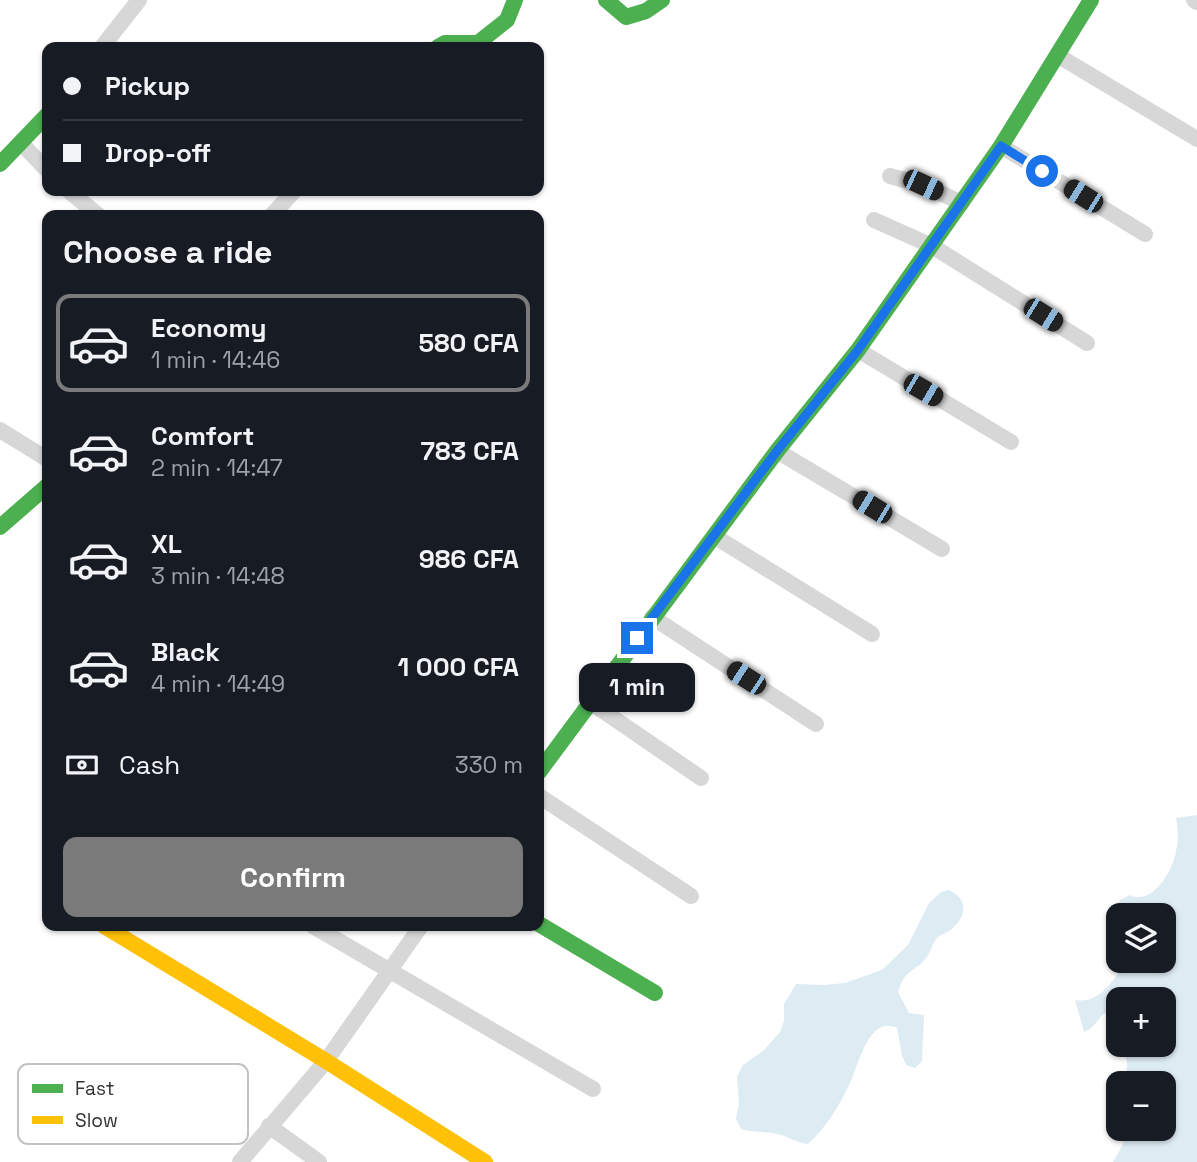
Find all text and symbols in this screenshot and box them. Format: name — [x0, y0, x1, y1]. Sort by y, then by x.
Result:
text: Pickup — [105, 69, 190, 103]
text: Drop-off — [105, 136, 211, 170]
route start — [1026, 155, 1058, 187]
car — [900, 167, 947, 203]
car — [1060, 176, 1107, 216]
text: Choose a ride — [63, 232, 273, 272]
car — [1020, 295, 1067, 335]
text: Economy — [151, 311, 267, 345]
icon: car — [67, 312, 130, 375]
text: 580 CFA — [418, 326, 519, 360]
text: 1 min · 14:46 — [151, 345, 280, 375]
car — [900, 370, 947, 410]
text: Comfort — [151, 419, 254, 453]
icon: car — [67, 420, 130, 483]
text: 783 CFA — [421, 434, 519, 468]
text: 2 min · 14:47 — [151, 453, 283, 483]
car — [849, 487, 896, 527]
text: XL — [151, 527, 182, 561]
icon: car — [67, 528, 130, 591]
text: 986 CFA — [419, 542, 519, 576]
text: 3 min · 14:48 — [151, 561, 285, 591]
route end — [621, 622, 653, 654]
text: Black — [151, 635, 220, 669]
icon: car — [67, 636, 130, 699]
text: 1 000 CFA — [398, 650, 519, 684]
car — [723, 658, 770, 698]
callout: 1 min — [579, 662, 695, 712]
text: 4 min · 14:49 — [151, 669, 285, 699]
text: 1 min — [609, 672, 665, 702]
icon: cash — [63, 746, 101, 784]
text: Cash — [119, 748, 180, 782]
text: 330 m — [455, 750, 523, 780]
button: Confirm — [63, 837, 523, 917]
map controls — [1106, 903, 1176, 1141]
button: layers — [1106, 903, 1176, 973]
button: + — [1106, 987, 1176, 1057]
legend — [18, 1064, 248, 1144]
button: − — [1106, 1071, 1176, 1141]
text: Fast — [75, 1076, 115, 1101]
text: Slow — [75, 1108, 118, 1133]

